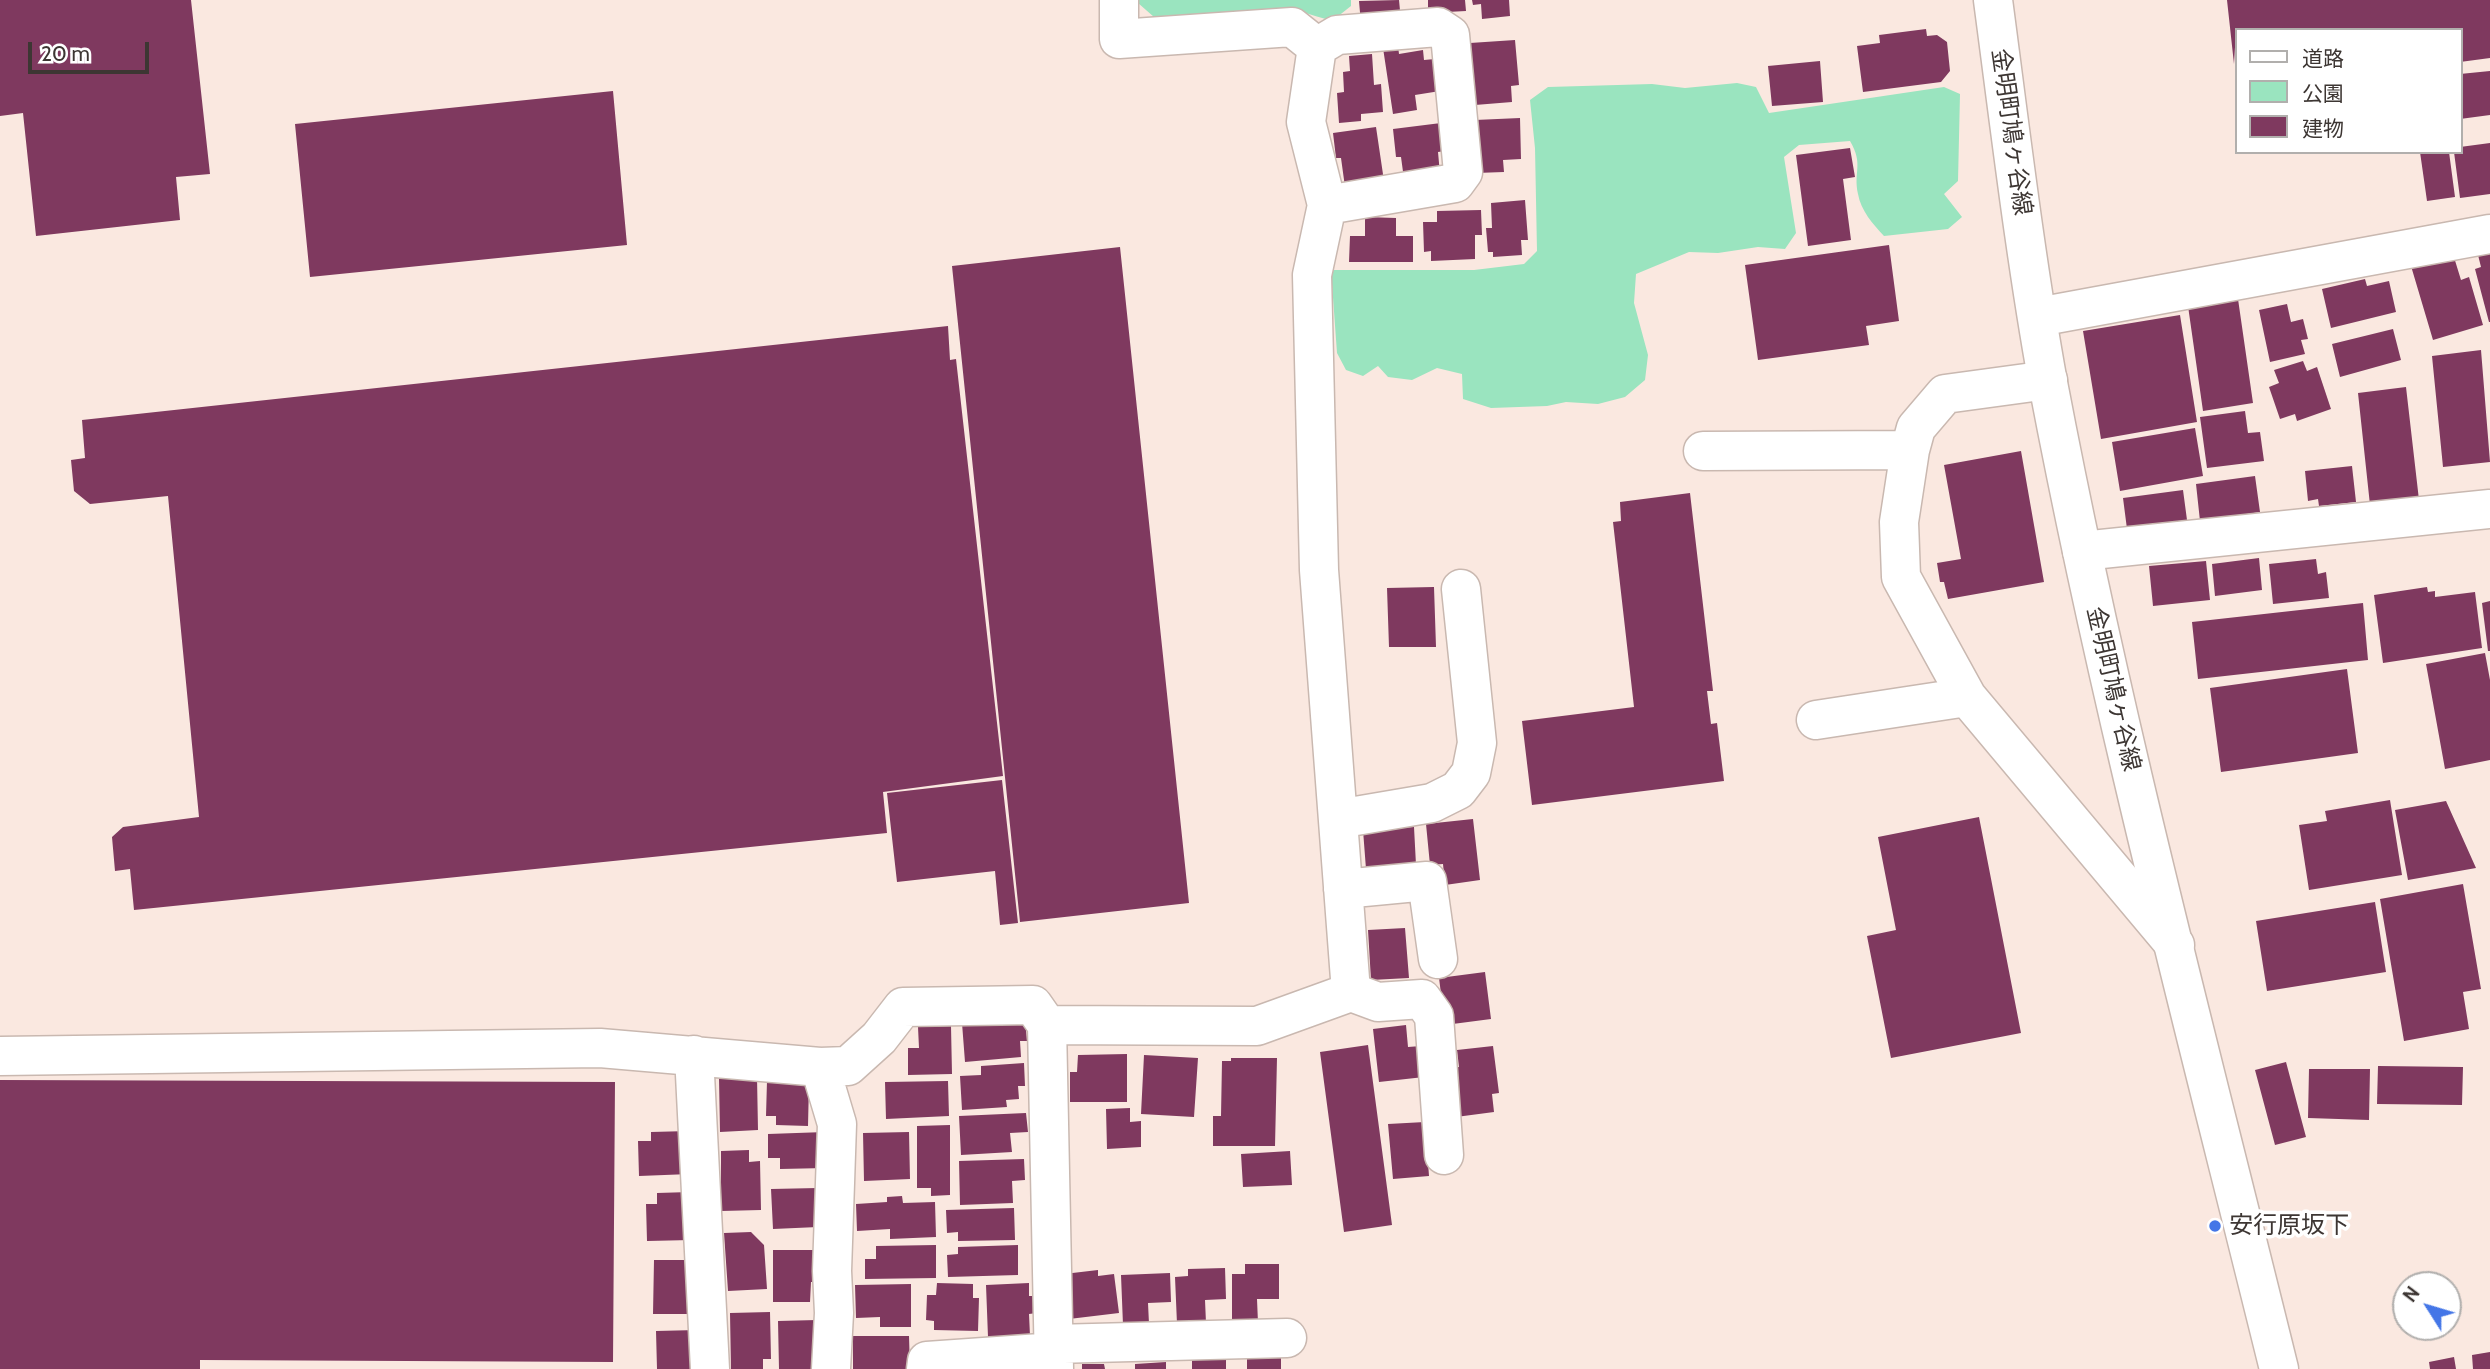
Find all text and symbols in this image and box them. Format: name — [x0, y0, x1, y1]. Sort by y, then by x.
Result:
scale bar — [32, 28, 152, 72]
legend — [2234, 28, 2462, 154]
text: 20 m — [41, 41, 90, 66]
text: 道路 — [2302, 46, 2344, 71]
street label: 金明町鳩ヶ谷線 — [1985, 47, 2037, 217]
text: 公園 — [2302, 81, 2344, 106]
text: 建物 — [2302, 116, 2344, 141]
street label: 金明町鳩ヶ谷線 — [2080, 604, 2146, 774]
place label: 安行原坂下 — [2229, 1212, 2349, 1240]
marker: 安行原坂下 — [2207, 1218, 2223, 1234]
north arrow — [2392, 1271, 2462, 1341]
text: N — [2398, 1282, 2425, 1307]

